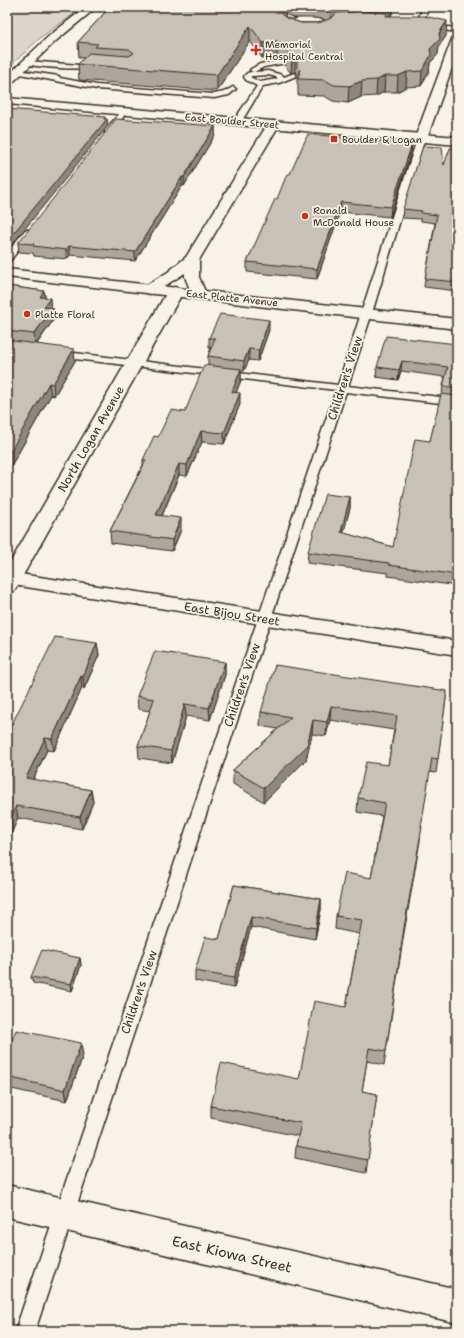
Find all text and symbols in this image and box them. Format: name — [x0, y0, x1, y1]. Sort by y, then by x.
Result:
place label: Memorial Hospital Central — [265, 38, 343, 63]
marker: Memorial Hospital Central — [250, 44, 262, 56]
street label: East Boulder Street — [184, 110, 280, 132]
place label: Boulder & Logan — [342, 133, 422, 146]
marker: Boulder & Logan — [329, 134, 339, 144]
place label: Ronald McDonald House — [313, 204, 394, 229]
marker: Ronald McDonald House — [300, 211, 310, 221]
street label: East Platte Avenue — [185, 287, 279, 309]
place label: Platte Floral — [35, 308, 95, 321]
marker: Platte Floral — [22, 309, 32, 319]
street label: Children's View — [324, 333, 366, 422]
street label: North Logan Avenue — [54, 383, 128, 495]
street label: East Bijou Street — [183, 599, 281, 629]
street label: Children's View — [220, 640, 264, 729]
street label: Children's View — [117, 947, 161, 1036]
street label: East Kiowa Street — [170, 1231, 294, 1277]

